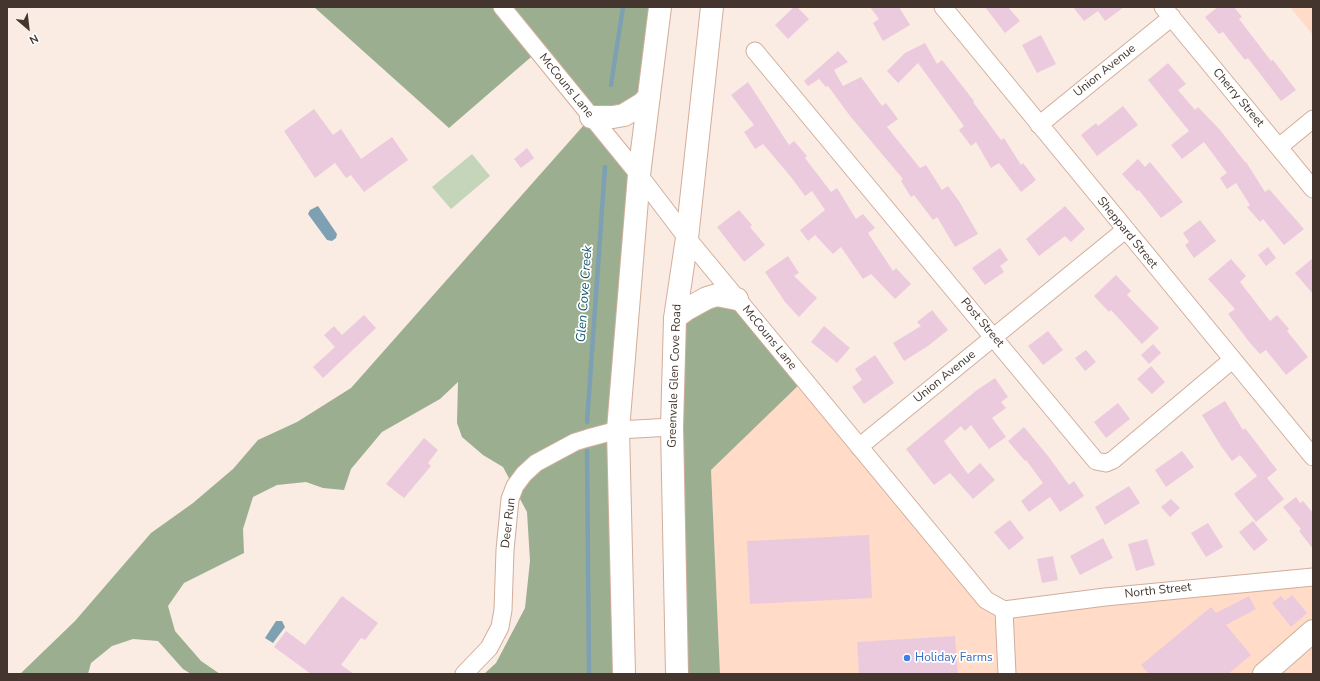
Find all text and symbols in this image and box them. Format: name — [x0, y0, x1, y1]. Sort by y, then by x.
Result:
north arrow — [8, 8, 48, 48]
text: N — [27, 30, 41, 48]
street label: Union Avenue — [1071, 42, 1139, 100]
street label: McCouns Lane — [536, 51, 596, 121]
street label: Cherry Street — [1209, 66, 1267, 130]
street label: Sheppard Street — [1094, 194, 1160, 272]
water label: Glen Cove Creek — [574, 245, 596, 343]
street label: Post Street — [957, 295, 1007, 351]
street label: McCouns Lane — [739, 303, 799, 373]
street label: Greenvale Glen Cove Road — [665, 304, 685, 448]
street label: Union Avenue — [911, 348, 979, 406]
street label: Deer Run — [499, 497, 519, 549]
street label: North Street — [1124, 580, 1192, 602]
place label: Holiday Farms — [915, 651, 993, 665]
marker: Holiday Farms — [902, 653, 912, 663]

